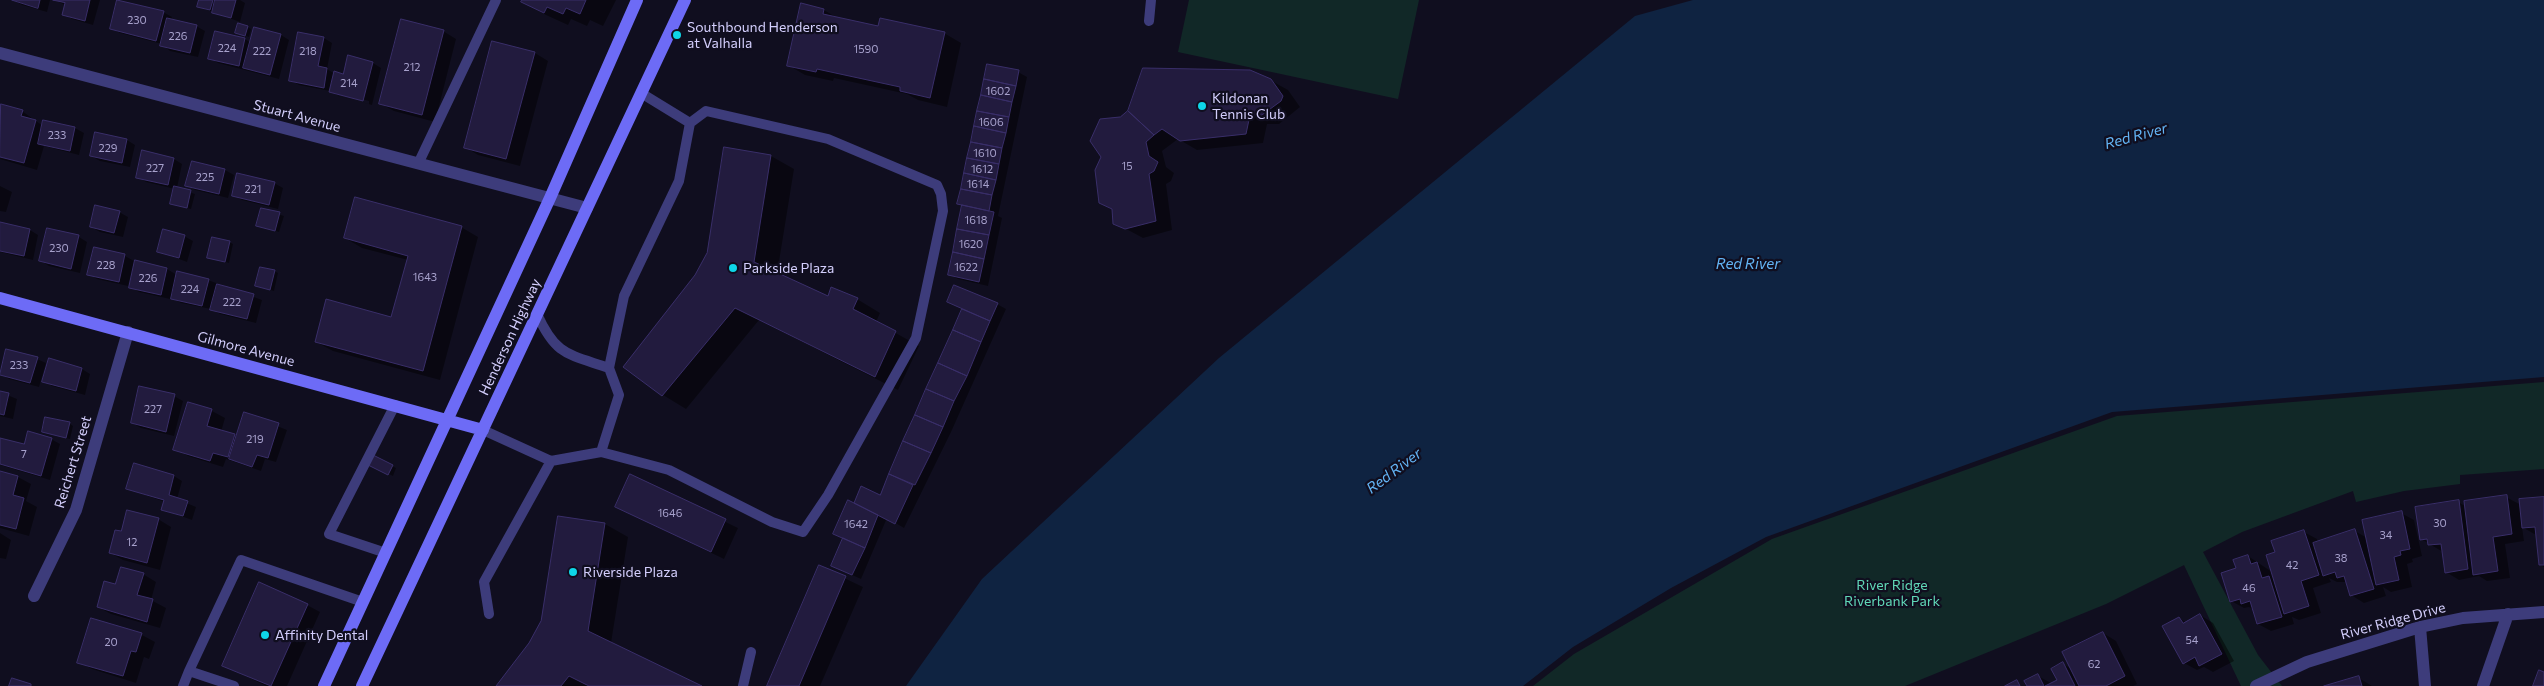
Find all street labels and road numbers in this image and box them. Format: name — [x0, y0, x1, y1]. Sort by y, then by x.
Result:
street label: Stuart Avenue — [252, 96, 342, 136]
street label: Henderson Highway — [476, 276, 544, 398]
street label: Gilmore Avenue — [195, 328, 297, 370]
street label: Reichert Street — [51, 414, 95, 510]
street label: River Ridge Drive — [2339, 599, 2447, 643]

